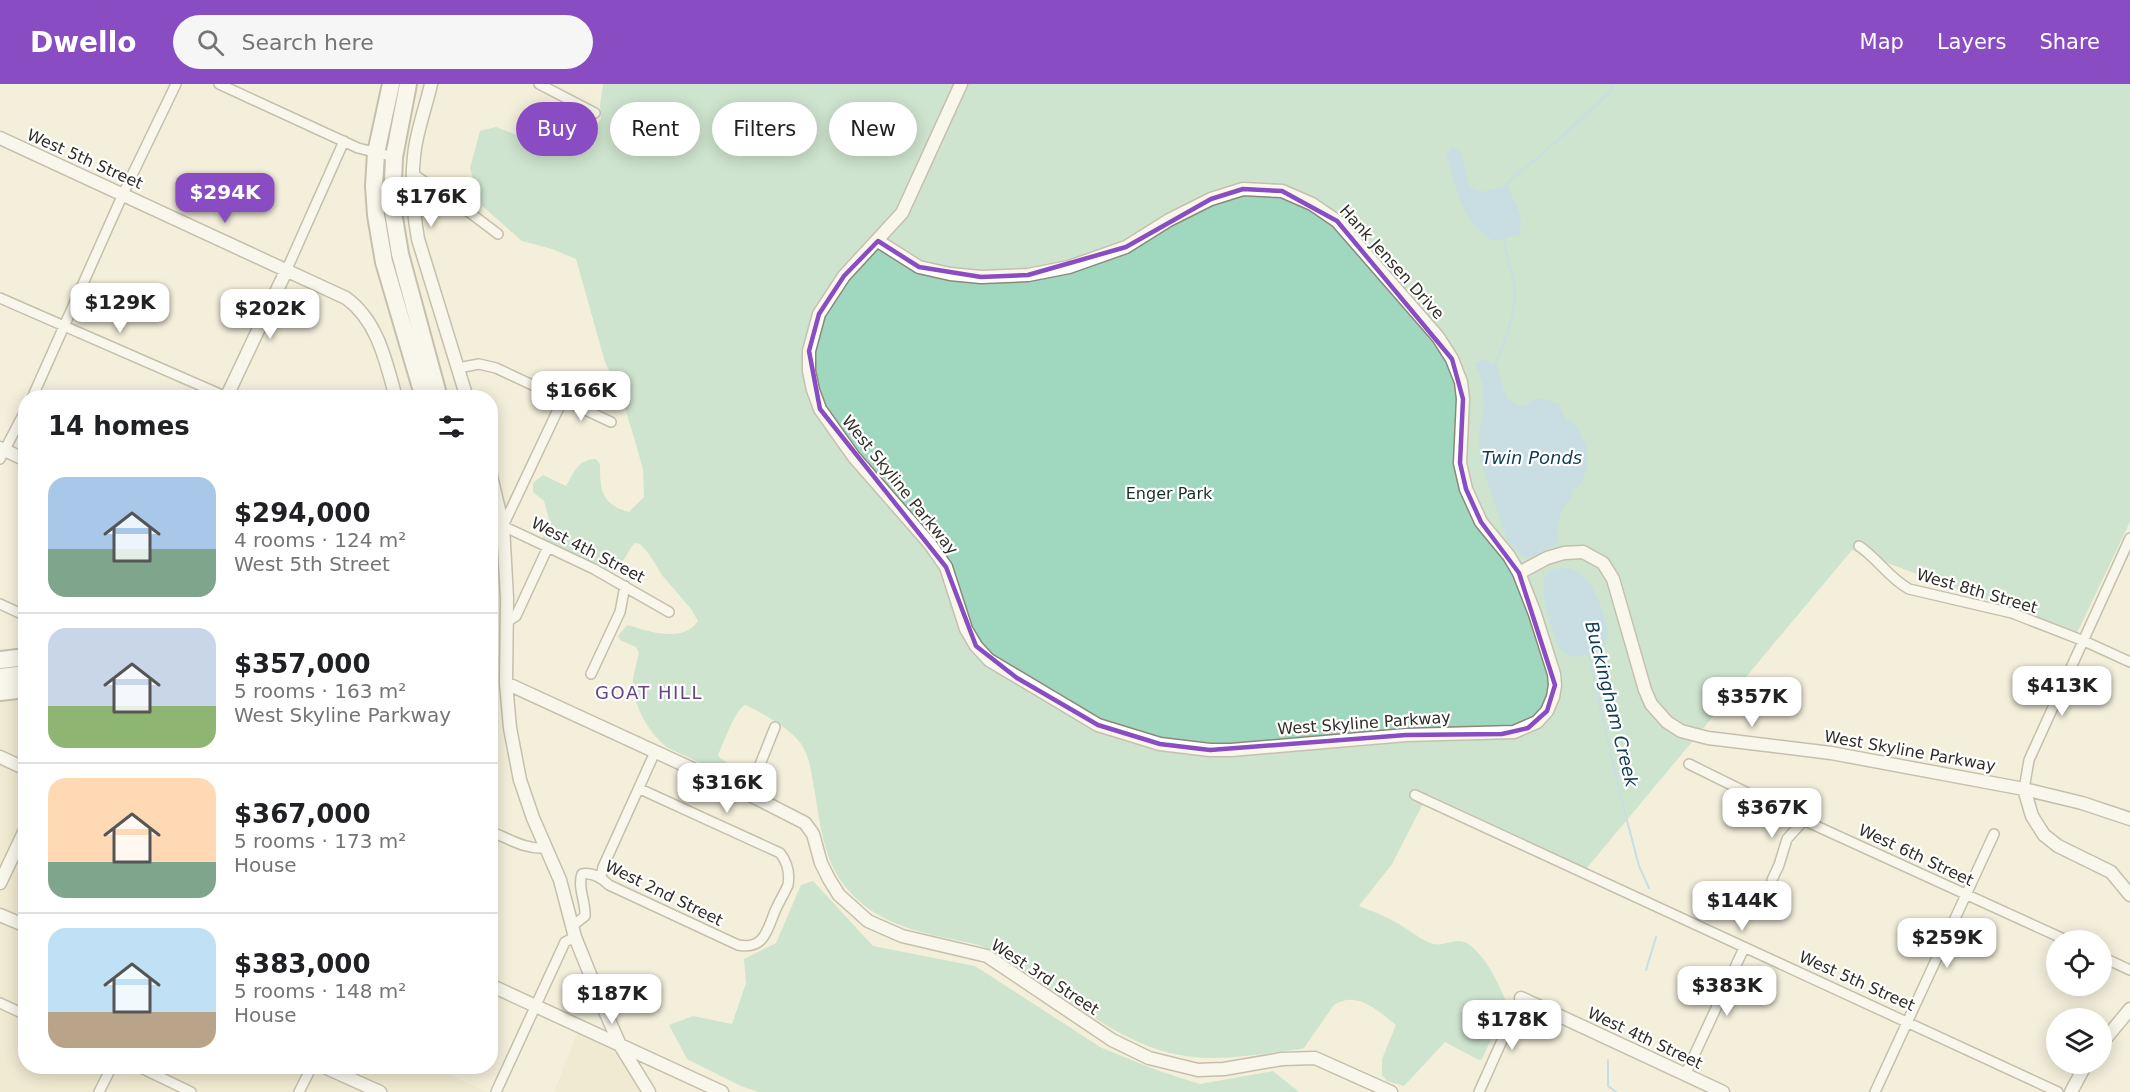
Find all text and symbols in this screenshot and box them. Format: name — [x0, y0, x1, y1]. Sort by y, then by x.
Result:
search box — [173, 15, 593, 69]
text: Dwello — [30, 26, 137, 59]
icon: search — [194, 26, 227, 59]
text: Search here — [242, 30, 374, 55]
text: Map — [1860, 30, 1904, 54]
text: Layers — [1937, 30, 2006, 54]
text: Share — [2039, 30, 2100, 54]
chip: Buy — [516, 102, 598, 156]
chip: Rent — [610, 102, 700, 156]
chip: Filters — [712, 102, 817, 156]
chip: New — [829, 102, 917, 156]
street label: West 5th Street — [24, 125, 146, 193]
pin: $294K — [183, 173, 267, 224]
pin: $176K — [389, 177, 473, 228]
text: $294K — [189, 180, 261, 204]
text: $176K — [395, 184, 467, 208]
street label: Hank Jensen Drive — [1336, 201, 1448, 323]
pin: $129K — [78, 283, 162, 334]
pin: $202K — [228, 289, 312, 340]
text: $129K — [84, 290, 156, 314]
text: $202K — [234, 296, 306, 320]
pin: $166K — [539, 371, 623, 422]
text: $166K — [545, 378, 617, 402]
icon: filters — [435, 410, 468, 443]
text: 14 homes — [48, 411, 190, 441]
street label: West Skyline Parkway — [838, 412, 962, 558]
water label: Twin Ponds — [1482, 447, 1582, 468]
park label: Enger Park — [1126, 484, 1213, 503]
text: $294,000 — [234, 498, 371, 528]
icon: home — [96, 501, 168, 573]
street label: West 4th Street — [528, 513, 648, 587]
text: 4 rooms · 124 m² — [234, 528, 406, 552]
text: West 5th Street — [234, 552, 390, 576]
street label: West 8th Street — [1914, 565, 2040, 617]
water label: Buckingham Creek — [1581, 619, 1643, 791]
text: $357,000 — [234, 649, 371, 679]
icon: home — [96, 652, 168, 724]
pin: $413K — [2020, 666, 2104, 717]
text: $413K — [2026, 673, 2098, 697]
pin: $357K — [1710, 677, 1794, 728]
text: 5 rooms · 163 m² — [234, 679, 406, 703]
district label: GOAT HILL — [595, 682, 703, 703]
text: $357K — [1716, 684, 1788, 708]
text: West Skyline Parkway — [234, 703, 451, 727]
street label: West Skyline Parkway — [1277, 707, 1451, 739]
street label: West Skyline Parkway — [1823, 727, 1997, 775]
pin: $316K — [685, 763, 769, 814]
text: $316K — [691, 770, 763, 794]
pin: $367K — [1730, 788, 1814, 839]
text: $367K — [1736, 795, 1808, 819]
text: $367,000 — [234, 799, 371, 829]
icon: home — [96, 802, 168, 874]
street label: West 6th Street — [1855, 820, 1977, 890]
text: 5 rooms · 173 m² — [234, 829, 406, 853]
text: House — [234, 853, 297, 877]
street label: West 2nd Street — [602, 856, 726, 930]
pin: $144K — [1700, 881, 1784, 932]
text: $144K — [1706, 888, 1778, 912]
pin: $259K — [1905, 918, 1989, 969]
text: $259K — [1911, 925, 1983, 949]
map controls — [2046, 930, 2112, 1074]
button: locate — [2046, 930, 2112, 996]
street label: West 3rd Street — [988, 935, 1102, 1019]
street label: West 5th Street — [1796, 947, 1918, 1015]
text: $383,000 — [234, 949, 371, 979]
icon: home — [96, 952, 168, 1024]
pin: $383K — [1685, 966, 1769, 1017]
text: $383K — [1691, 973, 1763, 997]
pin: $187K — [570, 974, 654, 1025]
text: 5 rooms · 148 m² — [234, 979, 406, 1003]
text: $187K — [576, 981, 648, 1005]
pin: $178K — [1470, 1000, 1554, 1051]
text: House — [234, 1003, 297, 1027]
street label: West 4th Street — [1584, 1003, 1706, 1073]
text: $178K — [1476, 1007, 1548, 1031]
button: layers — [2046, 1008, 2112, 1074]

